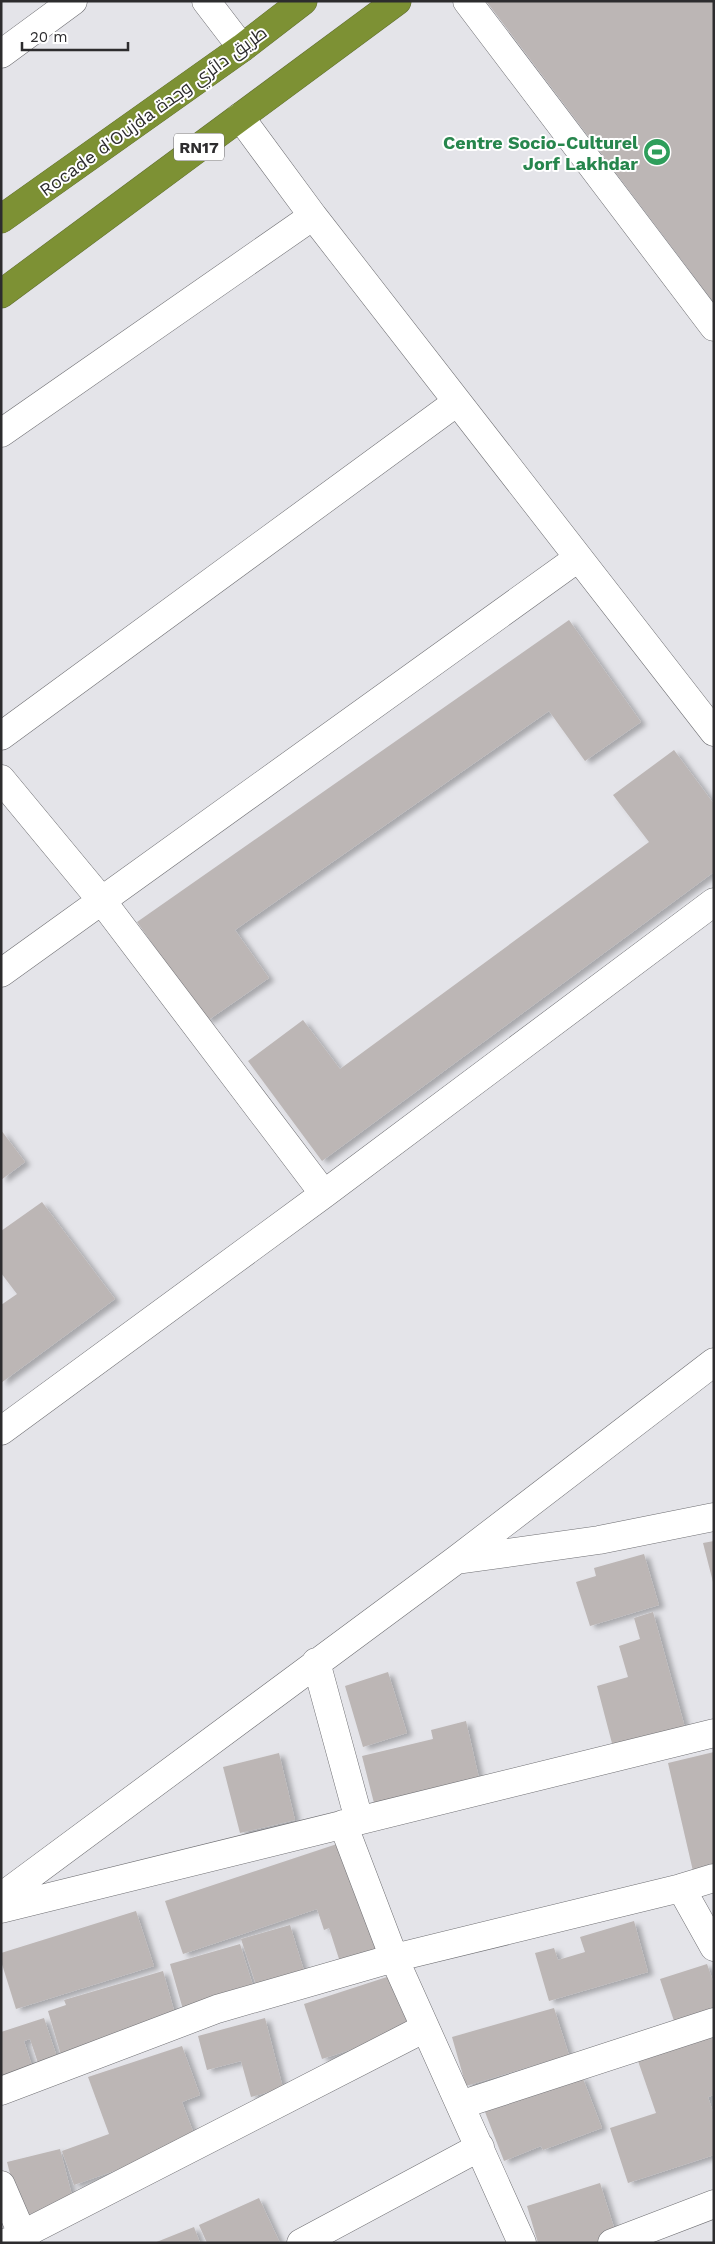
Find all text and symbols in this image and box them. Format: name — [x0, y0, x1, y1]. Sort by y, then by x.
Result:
scale bar — [22, 20, 129, 52]
street label: Rocade d'Oujda طريق دائري وجدة — [35, 21, 273, 204]
text: 20 m — [30, 28, 68, 46]
place label: Centre Socio-Culturel Jorf Lakhdar — [443, 132, 638, 174]
road number: RN17 — [174, 134, 224, 160]
sports icon: Centre Socio-Culturel Jorf Lakhdar — [642, 137, 672, 167]

